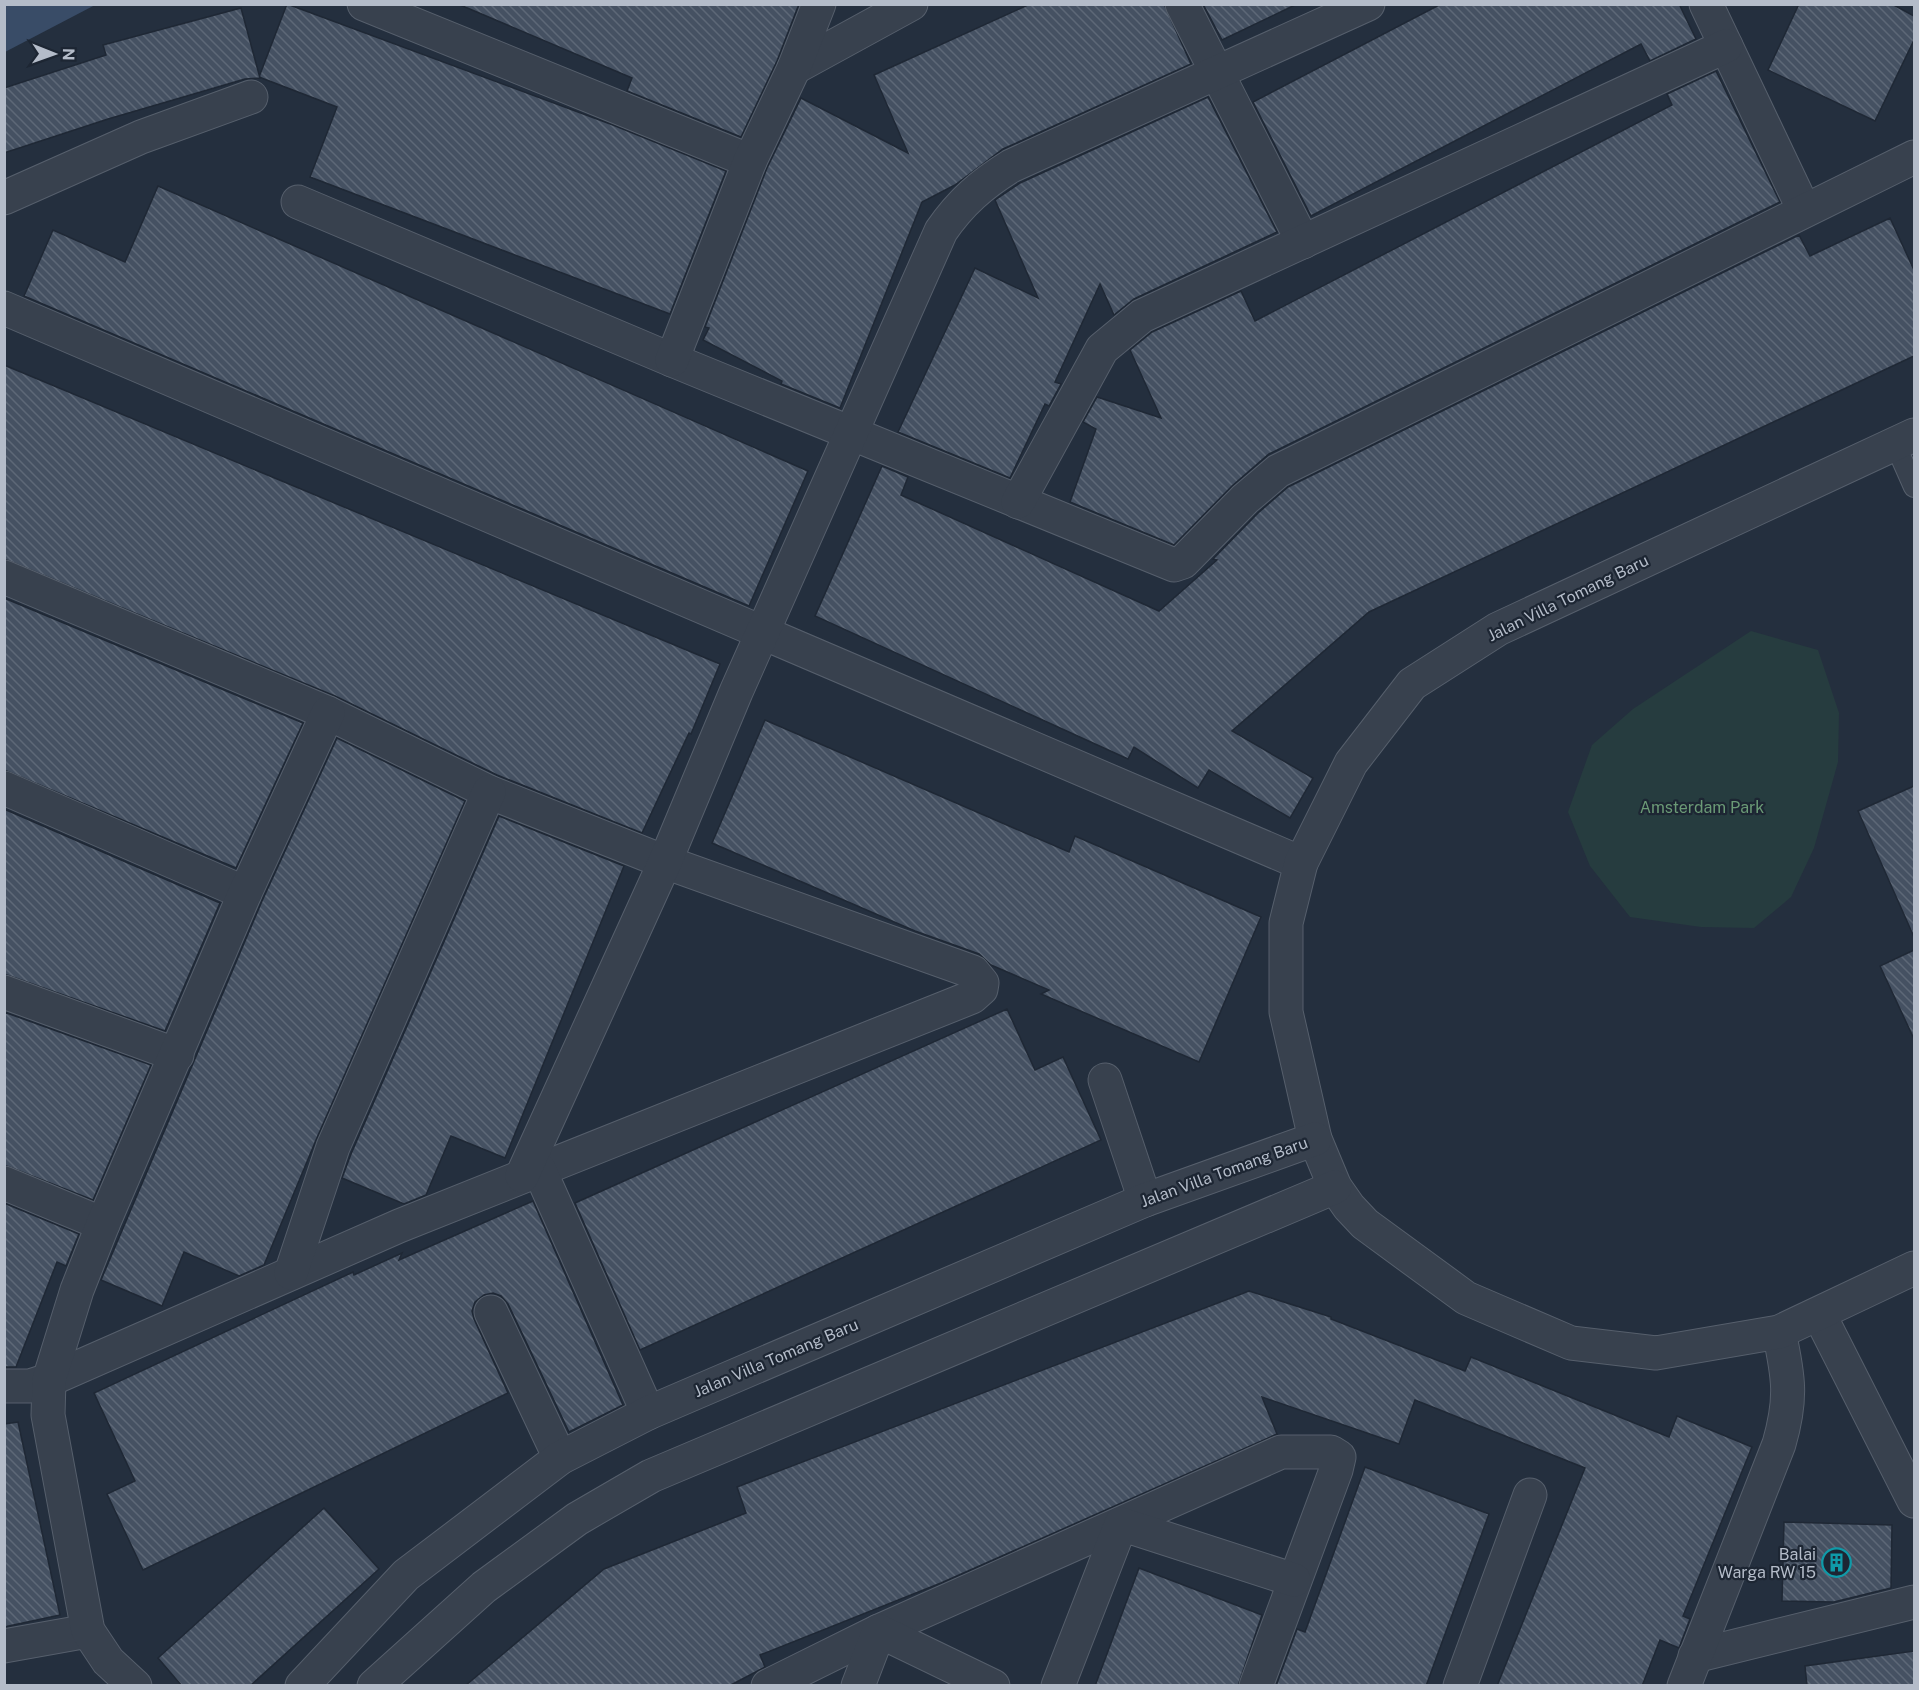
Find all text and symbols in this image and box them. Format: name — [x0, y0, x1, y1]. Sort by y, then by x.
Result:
north arrow — [24, 24, 84, 84]
text: N — [59, 48, 78, 61]
street label: Jalan Villa Tomang Baru — [1484, 551, 1652, 645]
park label: Amsterdam Park — [1640, 798, 1764, 817]
street label: Jalan Villa Tomang Baru — [1138, 1133, 1310, 1211]
street label: Jalan Villa Tomang Baru — [691, 1315, 861, 1401]
place label: Balai Warga RW 15 — [1718, 1545, 1816, 1582]
building icon: Balai Warga RW 15 — [1821, 1547, 1853, 1579]

